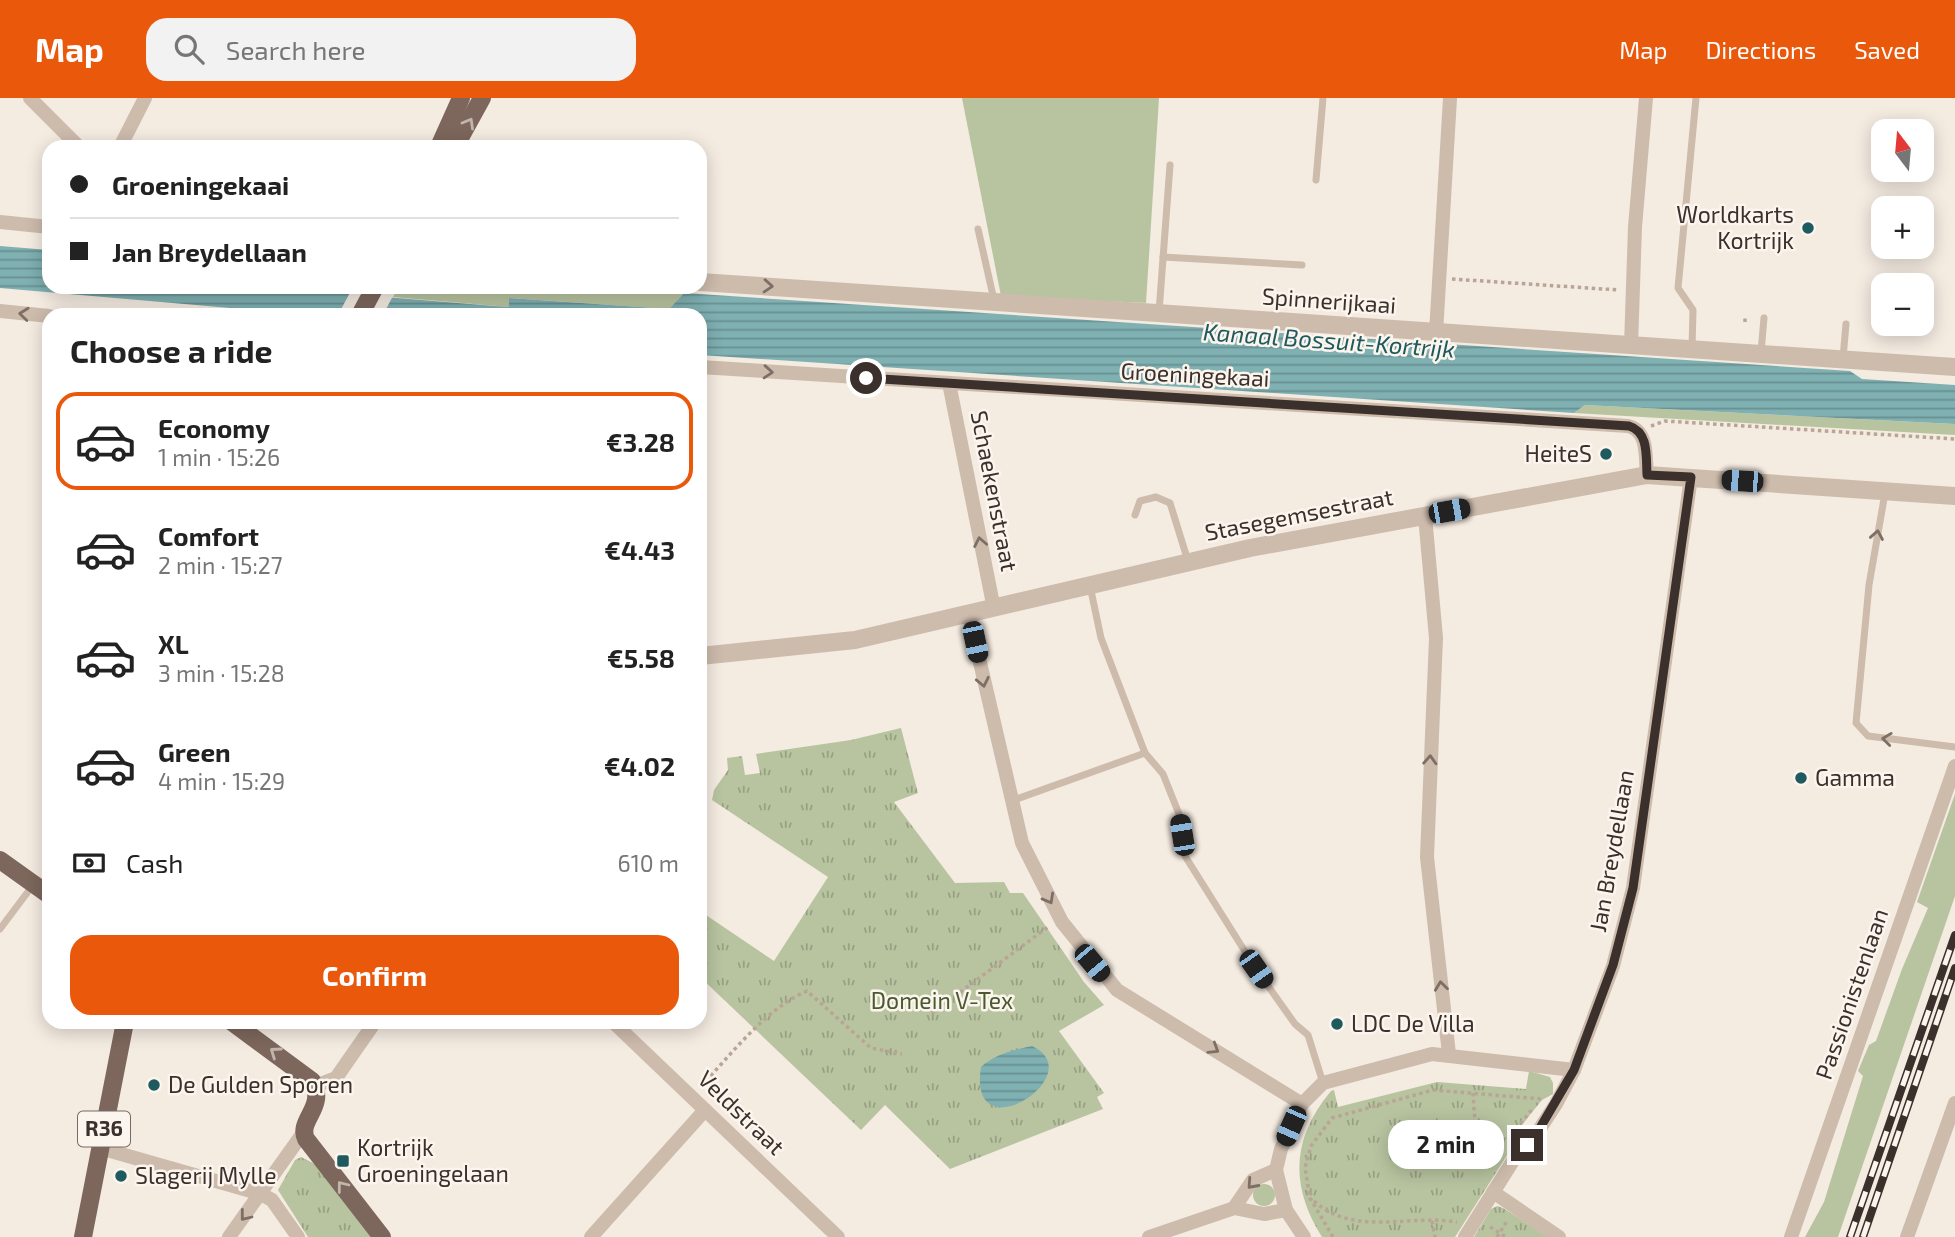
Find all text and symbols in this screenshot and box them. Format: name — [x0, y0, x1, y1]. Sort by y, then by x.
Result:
search box — [146, 18, 636, 81]
text: Map — [35, 29, 104, 69]
icon: search — [170, 30, 208, 68]
text: Search here — [226, 34, 365, 65]
text: Map — [1619, 35, 1667, 64]
text: Directions — [1705, 35, 1816, 64]
text: Saved — [1854, 35, 1920, 64]
one-way arrow — [461, 117, 474, 130]
north arrow — [1871, 119, 1934, 182]
map controls — [1871, 119, 1934, 336]
text: Groeningekaai — [112, 169, 289, 200]
button: + — [1871, 196, 1934, 259]
place label: Worldkarts Kortrijk — [1676, 200, 1794, 254]
marker: Worldkarts Kortrijk — [1800, 220, 1816, 236]
text: Jan Breydellaan — [112, 236, 307, 267]
button: − — [1871, 273, 1934, 336]
one-way arrow — [763, 278, 774, 293]
street label: Spinnerijkaai — [1261, 281, 1397, 319]
one-way arrow — [19, 306, 30, 321]
water label: Kanaal Bossuit-Kortrijk — [1202, 316, 1456, 363]
text: Choose a ride — [70, 331, 273, 369]
street label: Groeningekaai — [1120, 356, 1270, 392]
route start — [850, 362, 882, 394]
one-way arrow — [763, 364, 774, 379]
street label: Schaekenstraat — [966, 408, 1024, 574]
icon: car — [74, 410, 137, 473]
text: Economy — [158, 412, 270, 443]
text: €3.28 — [606, 426, 675, 457]
place label: HeiteS — [1525, 439, 1592, 467]
text: 1 min · 15:26 — [158, 443, 280, 471]
marker: HeiteS — [1598, 446, 1614, 462]
car — [1721, 469, 1764, 493]
street label: Stasegemsestraat — [1202, 482, 1396, 546]
car — [1427, 497, 1472, 525]
icon: car — [74, 518, 137, 581]
text: Comfort — [158, 520, 259, 551]
one-way arrow — [1869, 529, 1884, 541]
text: €4.43 — [604, 534, 675, 565]
one-way arrow — [974, 536, 989, 548]
text: 2 min · 15:27 — [158, 551, 283, 579]
car — [961, 619, 990, 665]
icon: car — [74, 626, 137, 689]
text: XL — [158, 628, 189, 659]
text: €5.58 — [607, 642, 675, 673]
text: 3 min · 15:28 — [158, 659, 285, 687]
one-way arrow — [975, 676, 990, 688]
one-way arrow — [1881, 731, 1893, 746]
icon: car — [74, 734, 137, 797]
text: Green — [158, 736, 231, 767]
text: €4.02 — [604, 750, 675, 781]
one-way arrow — [1422, 754, 1437, 765]
place label: Gamma — [1815, 763, 1895, 791]
text: 4 min · 15:29 — [158, 767, 285, 795]
street label: Jan Breydellaan — [1583, 768, 1639, 934]
marker: Gamma — [1793, 770, 1809, 786]
car — [1169, 813, 1196, 857]
icon: cash — [70, 844, 108, 882]
text: Cash — [126, 847, 183, 878]
text: 610 m — [618, 849, 679, 877]
one-way arrow — [1041, 891, 1054, 904]
street label: Passionistenlaan — [1809, 905, 1893, 1083]
button: Confirm — [70, 935, 679, 1015]
car — [1071, 940, 1114, 986]
car — [1236, 946, 1277, 992]
one-way arrow — [1433, 981, 1448, 992]
park label: Domein V-Tex — [871, 986, 1013, 1014]
place label: LDC De Villa — [1351, 1009, 1475, 1037]
marker: LDC De Villa — [1329, 1016, 1345, 1032]
one-way arrow — [1206, 1040, 1219, 1053]
one-way arrow — [270, 1047, 283, 1060]
street label: Veldstraat — [693, 1064, 791, 1160]
place label: De Gulden Sporen — [168, 1070, 353, 1098]
marker: De Gulden Sporen — [146, 1077, 162, 1093]
car — [1273, 1103, 1310, 1149]
road number: R36 — [78, 1112, 130, 1146]
callout: 2 min — [1387, 1121, 1502, 1170]
route end — [1511, 1129, 1543, 1161]
text: 2 min — [1417, 1130, 1475, 1158]
place label: Kortrijk Groeningelaan — [357, 1133, 509, 1187]
marker: Kortrijk Groeningelaan — [335, 1153, 351, 1169]
place label: Slagerij Mylle — [135, 1161, 277, 1189]
marker: Slagerij Mylle — [113, 1168, 129, 1184]
one-way arrow — [1248, 1176, 1260, 1189]
one-way arrow — [338, 1181, 351, 1193]
one-way arrow — [241, 1208, 253, 1220]

